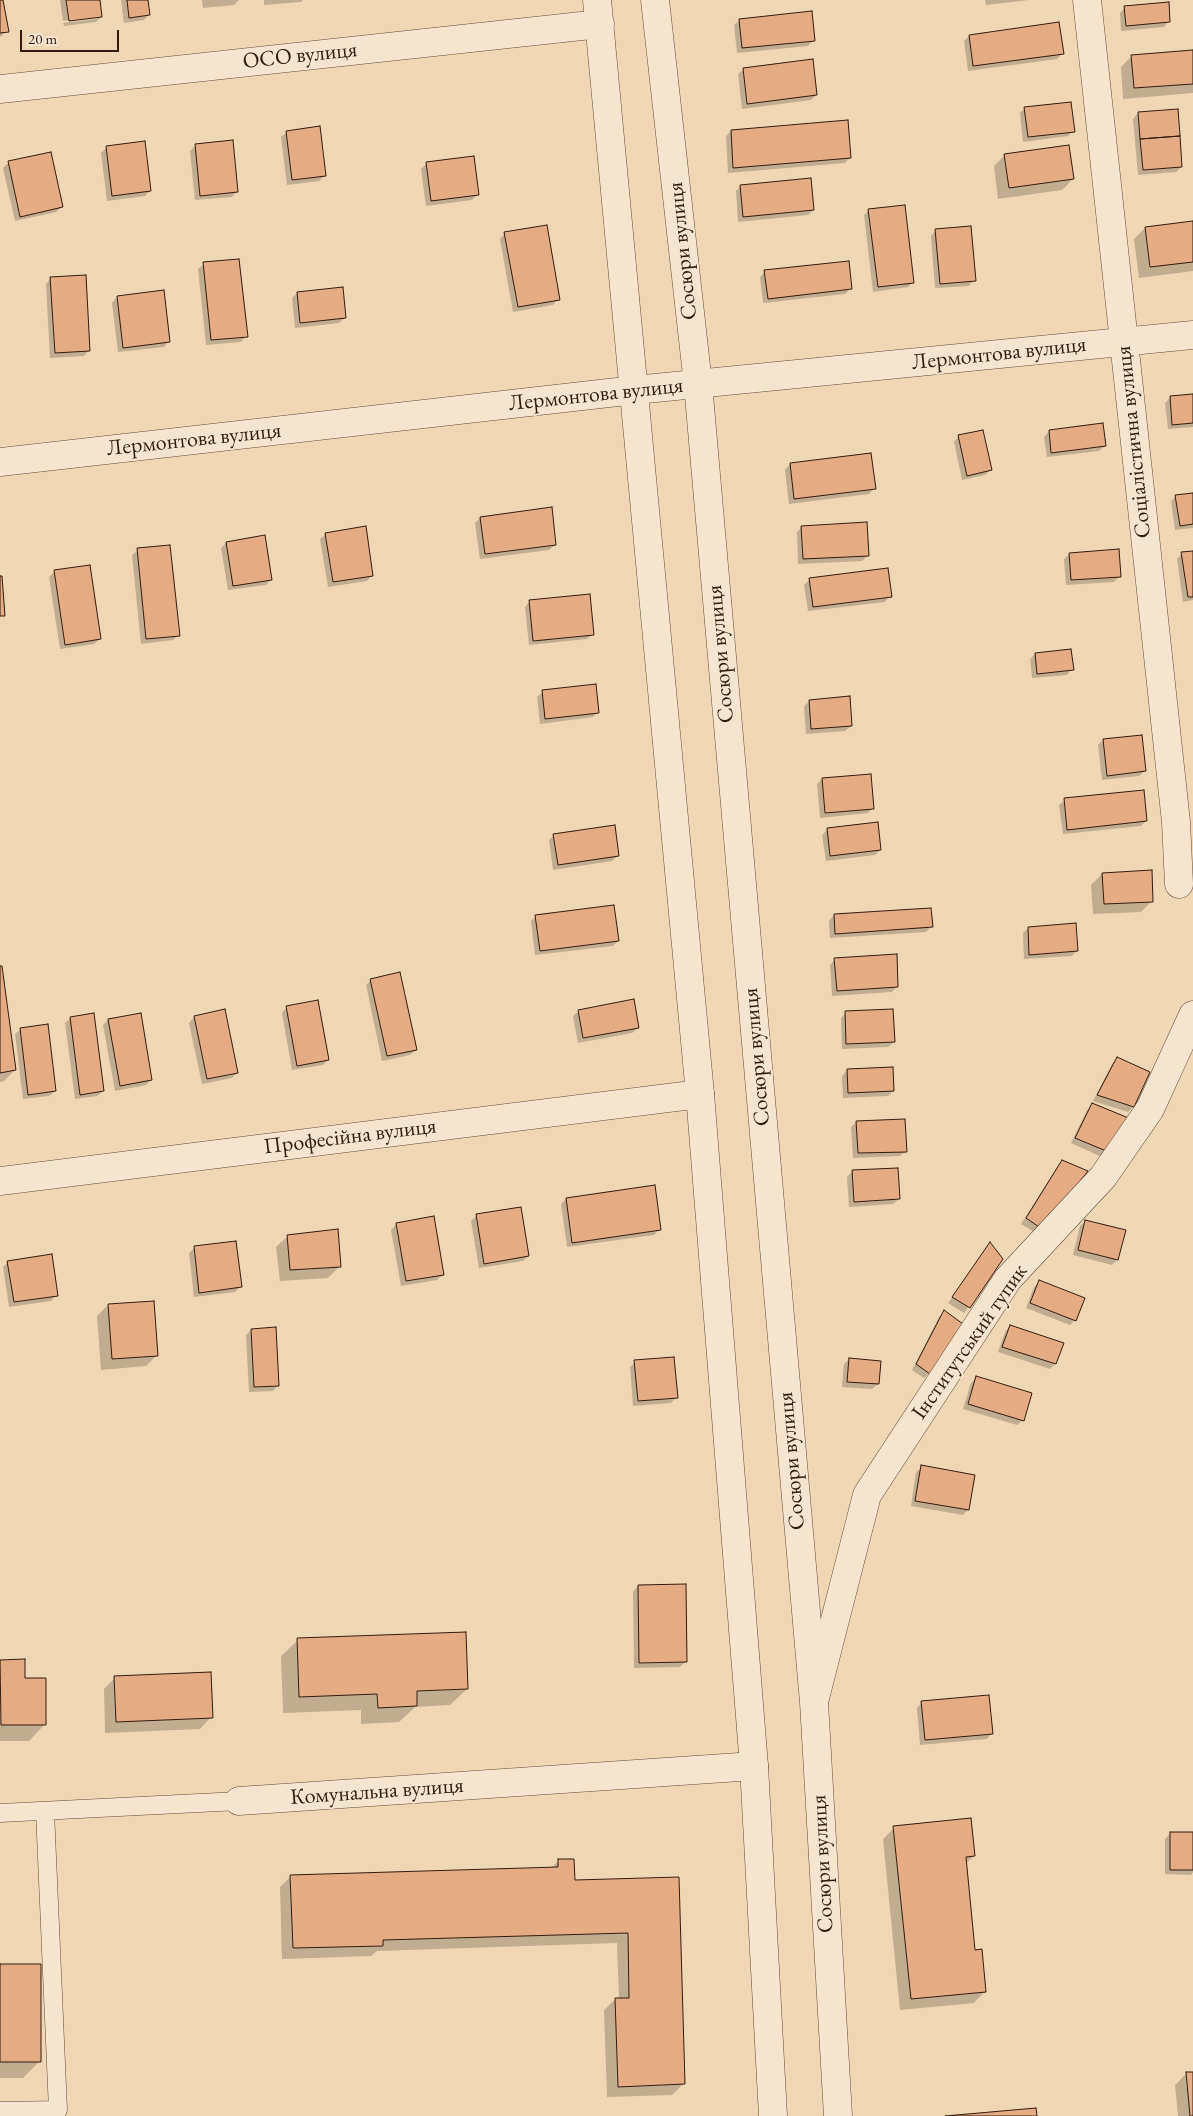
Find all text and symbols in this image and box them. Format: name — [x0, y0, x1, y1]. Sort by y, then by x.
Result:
scale bar — [22, 20, 121, 52]
text: 20 m — [28, 29, 57, 48]
street label: ОСО вулиця — [241, 37, 359, 75]
street label: Сосюри вулиця — [663, 181, 703, 321]
street label: Лермонтова вулиця — [910, 332, 1088, 376]
street label: Соціалістична вулиця — [1111, 344, 1157, 540]
street label: Лермонтова вулиця — [507, 373, 685, 417]
street label: Лермонтова вулиця — [105, 418, 283, 462]
street label: Сосюри вулиця — [702, 584, 740, 724]
street label: Сосюри вулиця — [738, 987, 776, 1127]
street label: Професійна вулиця — [262, 1113, 438, 1161]
street label: Інститутський тупик — [907, 1259, 1033, 1425]
street label: Сосюри вулиця — [773, 1391, 811, 1531]
street label: Комунальна вулиця — [289, 1773, 465, 1811]
street label: Сосюри вулиця — [806, 1794, 840, 1934]

